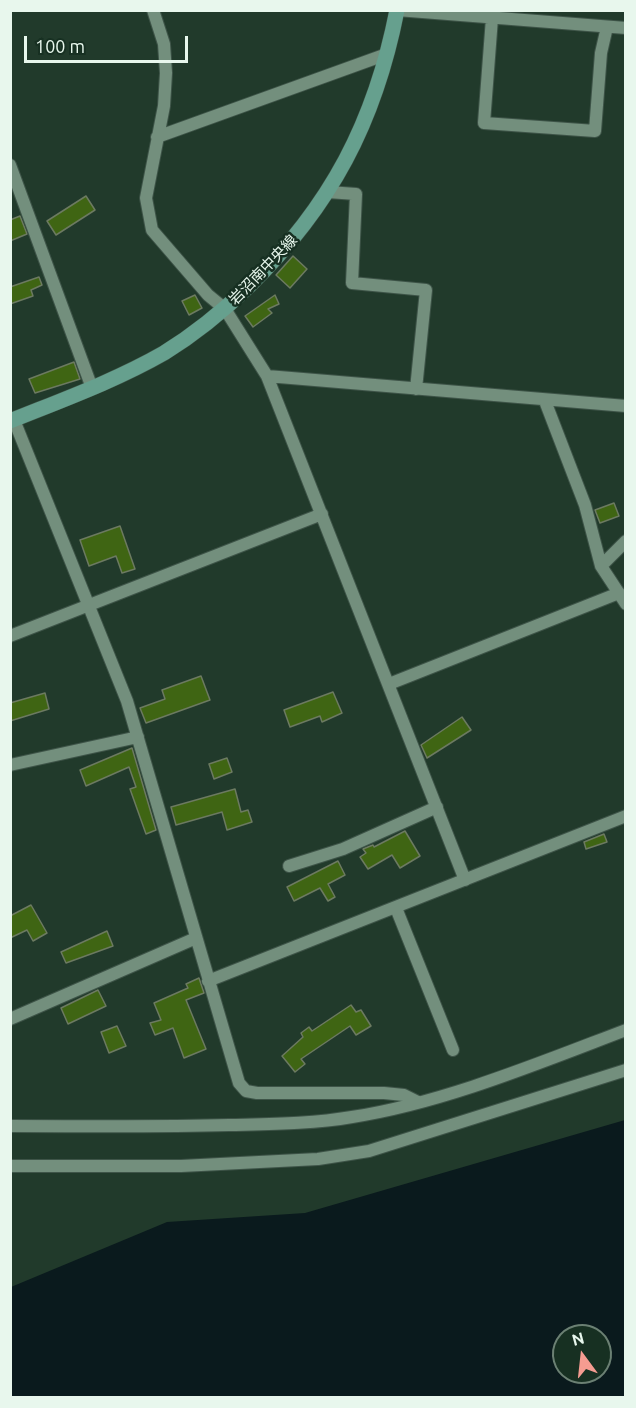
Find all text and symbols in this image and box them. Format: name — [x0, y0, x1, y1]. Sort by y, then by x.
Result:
scale bar — [27, 24, 190, 62]
text: 100 m — [35, 36, 85, 56]
street label: 岩沼南中央線 — [225, 231, 301, 309]
north arrow — [552, 1324, 612, 1384]
text: N — [570, 1328, 586, 1349]

